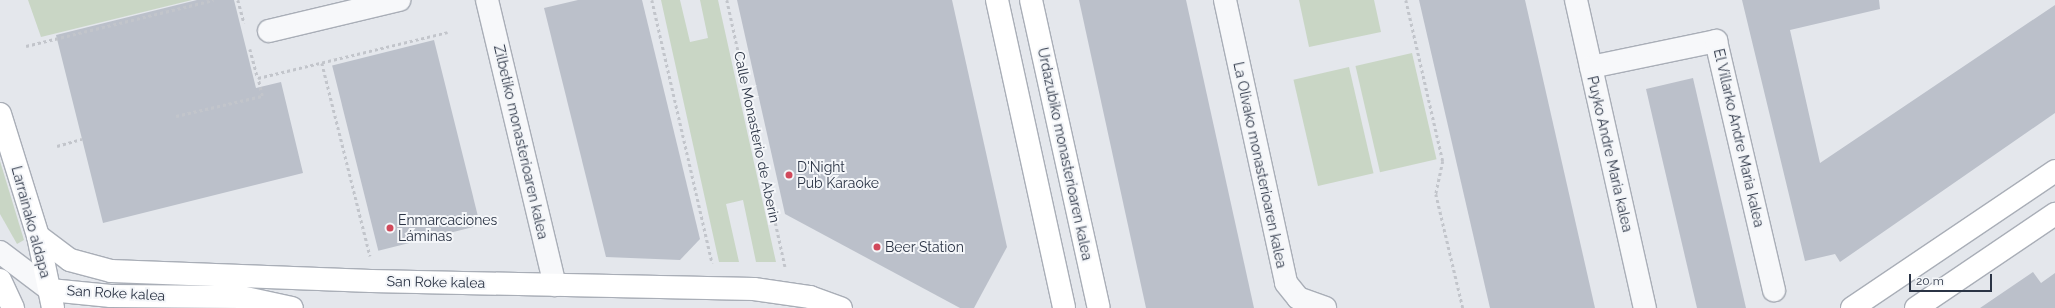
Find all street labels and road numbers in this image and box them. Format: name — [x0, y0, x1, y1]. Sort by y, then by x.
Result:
street label: Zilbetiko monasterioaren kalea — [490, 43, 552, 241]
street label: Urdazubiko monasterioaren kalea — [1034, 46, 1096, 262]
street label: El Villarko Andre Maria kalea — [1710, 46, 1768, 230]
street label: Calle Monasterio de Aberin — [731, 50, 783, 224]
street label: La Olivako monasterioaren kalea — [1230, 60, 1290, 270]
street label: Puyko Andre Maria kalea — [1584, 74, 1636, 234]
street label: Larrainako aldapa — [8, 164, 54, 280]
street label: San Roke kalea — [387, 273, 485, 291]
street label: San Roke kalea — [66, 282, 166, 304]

